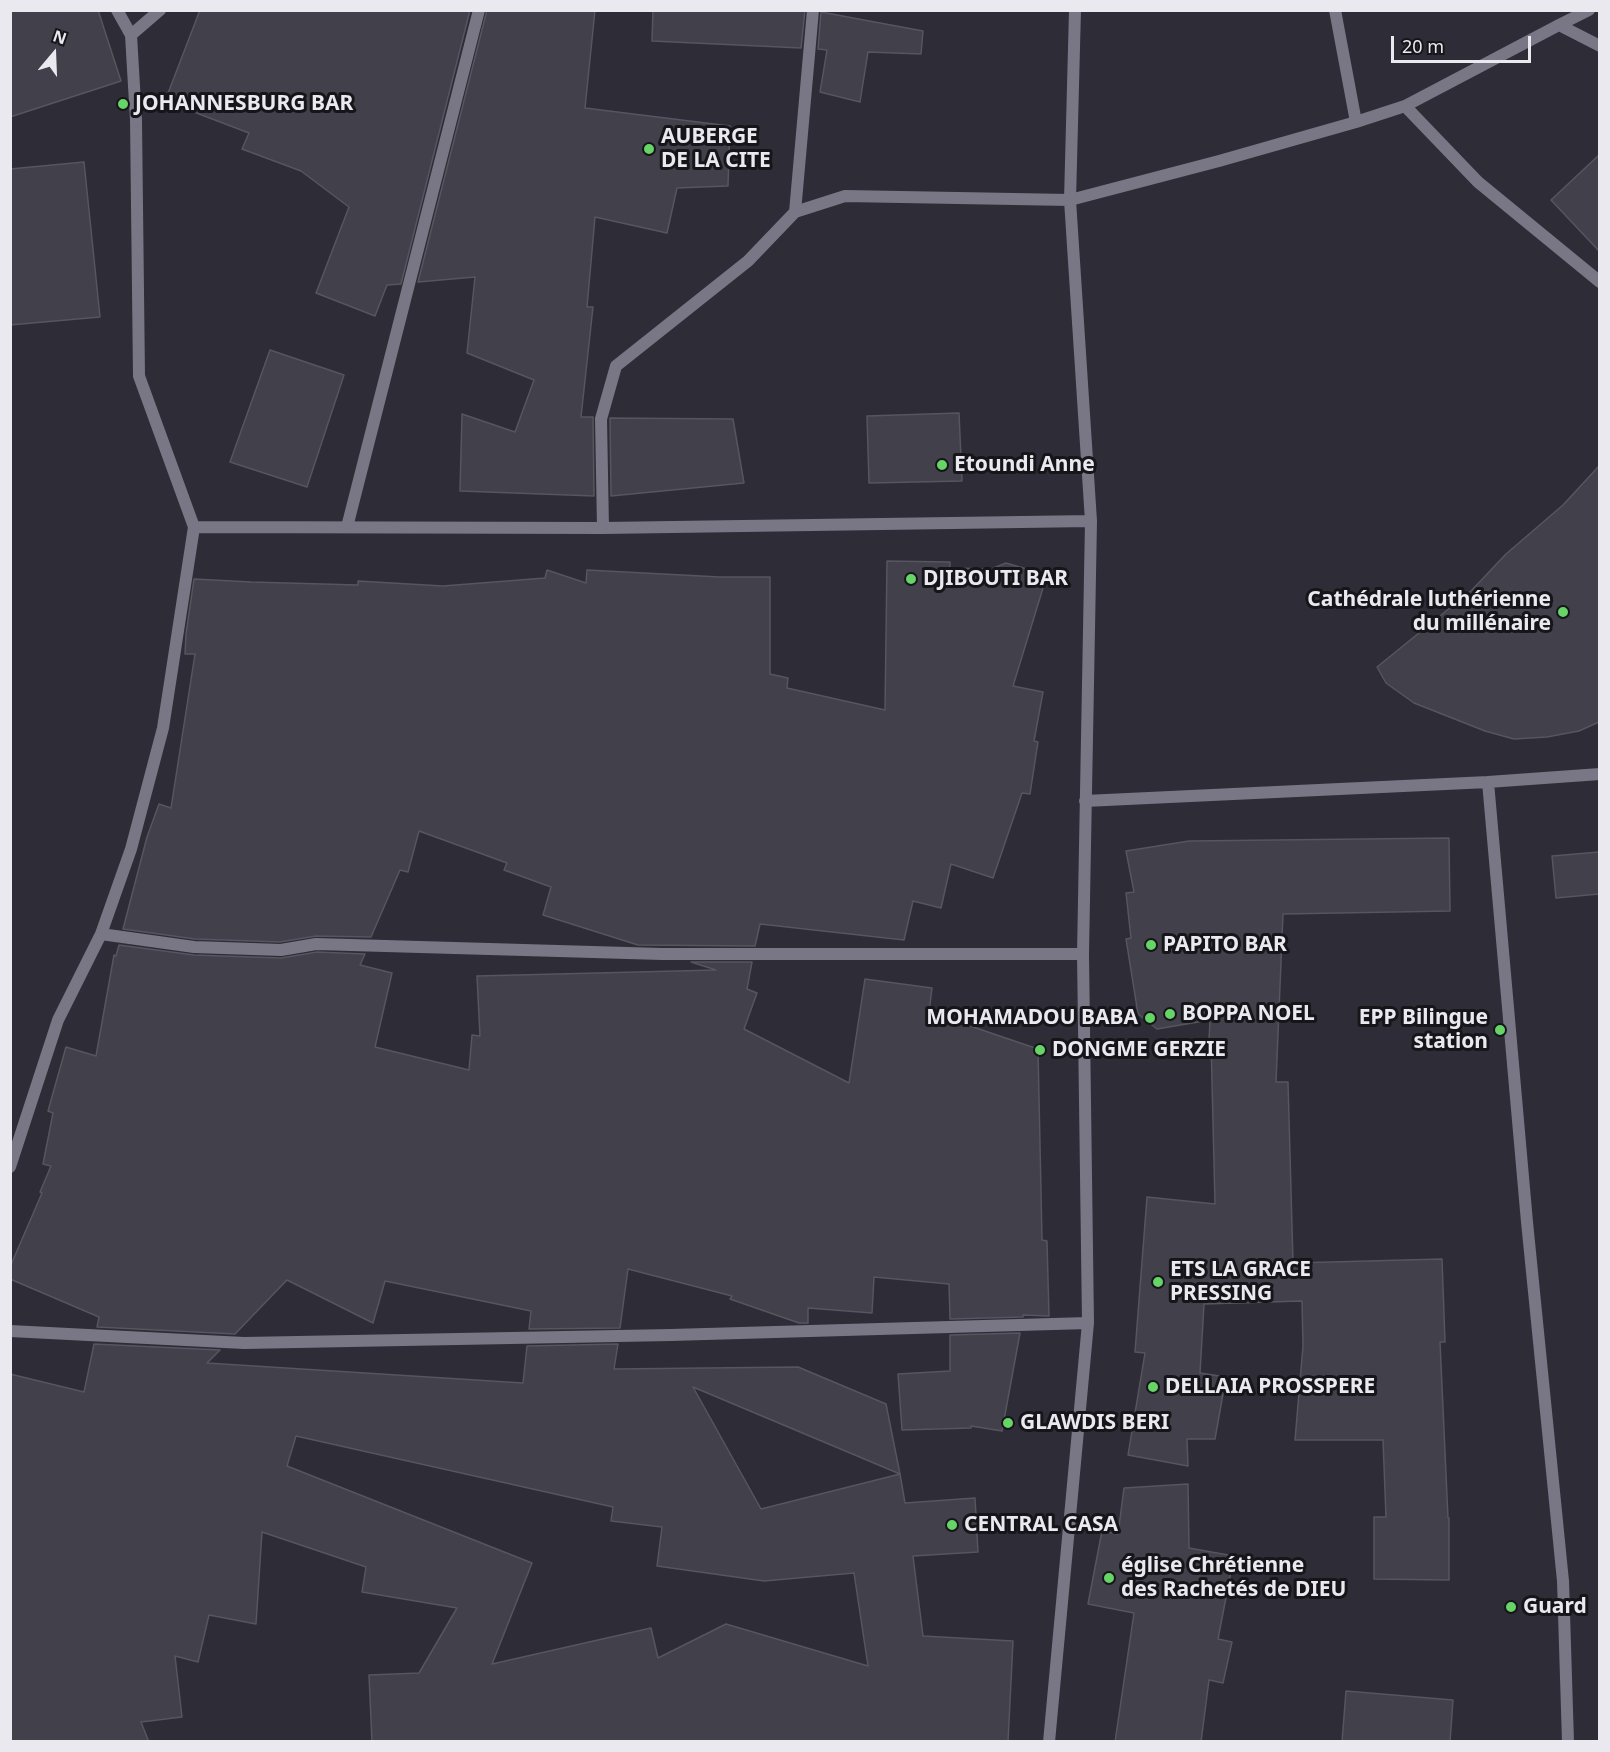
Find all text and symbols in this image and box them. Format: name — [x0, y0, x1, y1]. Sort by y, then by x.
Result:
north arrow — [24, 24, 84, 84]
text: N — [50, 24, 70, 49]
scale bar — [1394, 24, 1534, 62]
text: 20 m — [1402, 34, 1444, 58]
place label: JOHANNESBURG BAR — [135, 91, 353, 117]
marker: JOHANNESBURG BAR — [116, 97, 130, 111]
place label: AUBERGE DE LA CITE — [661, 124, 771, 174]
marker: AUBERGE DE LA CITE — [642, 142, 656, 156]
place label: Etoundi Anne — [954, 452, 1095, 478]
marker: Etoundi Anne — [935, 458, 949, 472]
place label: DJIBOUTI BAR — [923, 566, 1068, 592]
marker: DJIBOUTI BAR — [904, 572, 918, 586]
place label: Cathédrale luthérienne du millénaire — [1307, 587, 1551, 637]
marker: Cathédrale luthérienne du millénaire — [1556, 605, 1570, 619]
place label: PAPITO BAR — [1163, 932, 1287, 958]
marker: PAPITO BAR — [1144, 938, 1158, 952]
place label: BOPPA NOEL — [1182, 1001, 1315, 1027]
place label: MOHAMADOU BABA — [926, 1005, 1138, 1031]
place label: EPP Bilingue station — [1359, 1005, 1488, 1055]
marker: BOPPA NOEL — [1163, 1007, 1177, 1021]
marker: MOHAMADOU BABA — [1143, 1011, 1157, 1025]
marker: EPP Bilingue station — [1493, 1023, 1507, 1037]
place label: DONGME GERZIE — [1052, 1037, 1226, 1063]
marker: DONGME GERZIE — [1033, 1043, 1047, 1057]
place label: ETS LA GRACE PRESSING — [1170, 1257, 1311, 1307]
marker: ETS LA GRACE PRESSING — [1151, 1275, 1165, 1289]
place label: DELLAIA PROSSPERE — [1165, 1374, 1375, 1400]
marker: DELLAIA PROSSPERE — [1146, 1380, 1160, 1394]
place label: GLAWDIS BERI — [1020, 1410, 1169, 1436]
marker: GLAWDIS BERI — [1001, 1416, 1015, 1430]
place label: CENTRAL CASA — [964, 1512, 1118, 1538]
marker: CENTRAL CASA — [945, 1518, 959, 1532]
place label: église Chrétienne des Rachetés de DIEU — [1121, 1553, 1346, 1603]
marker: église Chrétienne des Rachetés de DIEU — [1102, 1571, 1116, 1585]
place label: Guard — [1523, 1594, 1587, 1620]
marker: Guard — [1504, 1600, 1518, 1614]

